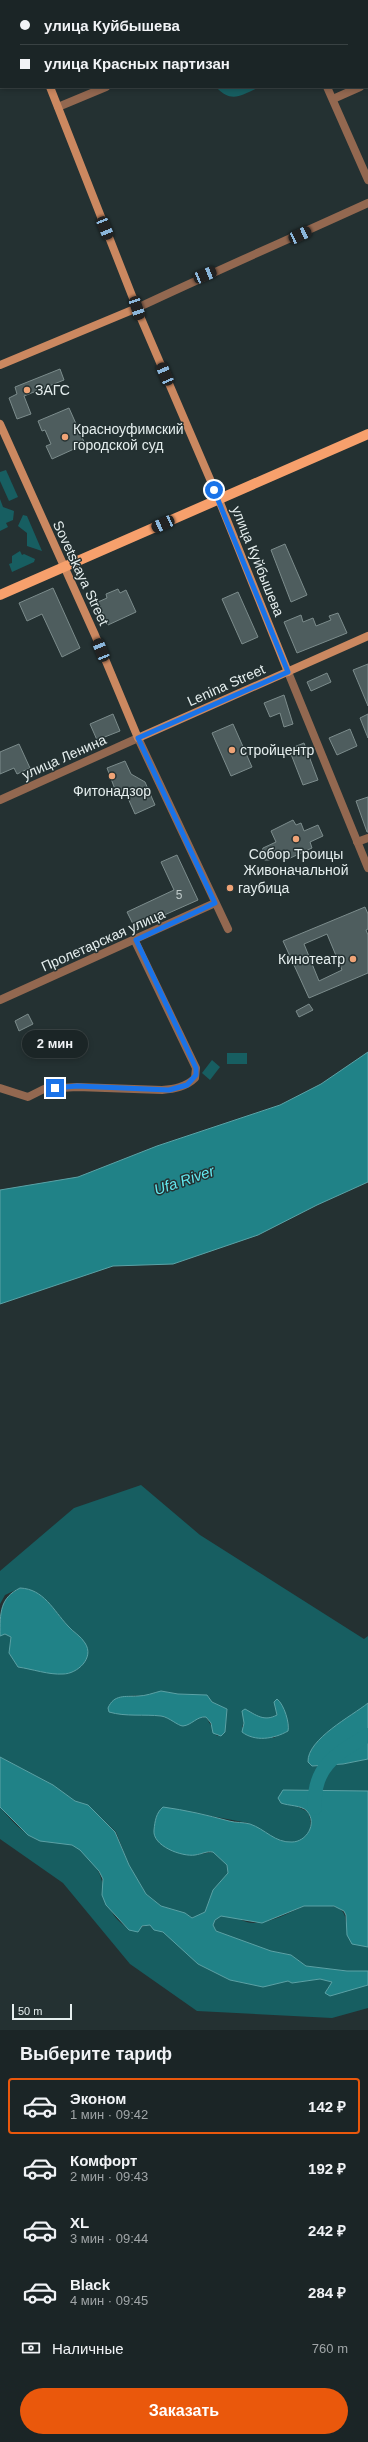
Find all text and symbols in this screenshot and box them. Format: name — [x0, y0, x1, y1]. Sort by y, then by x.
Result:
text: улица Куйбышева — [44, 17, 180, 34]
text: улица Красных партизан — [44, 55, 230, 72]
car — [95, 215, 115, 241]
car — [287, 224, 313, 246]
car — [192, 265, 218, 285]
car — [127, 295, 147, 321]
car — [155, 361, 175, 387]
place label: ЗАГС — [35, 382, 70, 398]
marker: ЗАГС — [22, 385, 32, 395]
place label: Красноуфимский городской суд — [73, 421, 184, 453]
marker: Красноуфимский городской суд — [60, 432, 70, 442]
route start — [205, 481, 223, 499]
street label: улица Куйбышева — [229, 504, 288, 619]
car — [150, 514, 176, 534]
street label: Sovetskaya Street — [50, 518, 112, 628]
car — [91, 637, 111, 663]
street label: Lenina Street — [185, 661, 267, 709]
street label: улица Ленина — [19, 731, 109, 783]
place label: стройцентр — [240, 742, 315, 758]
marker: стройцентр — [227, 745, 237, 755]
marker: Фитонадзор — [107, 771, 117, 781]
place label: Фитонадзор — [73, 783, 151, 799]
marker: Собор Троицы Живоначальной — [291, 834, 301, 844]
place label: Собор Троицы Живоначальной — [244, 846, 348, 878]
place label: гаубица — [238, 880, 289, 896]
marker: гаубица — [225, 883, 235, 893]
house number: 5 — [176, 888, 183, 902]
street label: Пролетарская улица — [39, 905, 168, 975]
place label: Кинотеатр — [278, 951, 345, 967]
marker: Кинотеатр — [348, 954, 358, 964]
callout: 2 мин — [22, 1030, 88, 1058]
text: 2 мин — [37, 1036, 73, 1051]
route end — [46, 1079, 64, 1097]
water label: Ufa River — [152, 1161, 217, 1198]
scale bar — [12, 2002, 72, 2021]
text: 50 m — [18, 2005, 42, 2017]
text: Выберите тариф — [20, 2044, 172, 2064]
icon: car — [22, 2088, 58, 2124]
text: Эконом — [70, 2090, 126, 2107]
text: 142 ₽ — [308, 2098, 346, 2115]
text: 1 мин · 09:42 — [70, 2107, 148, 2122]
icon: car — [22, 2150, 58, 2186]
text: Комфорт — [70, 2152, 137, 2169]
text: 192 ₽ — [308, 2160, 346, 2177]
text: 2 мин · 09:43 — [70, 2169, 148, 2184]
icon: car — [22, 2212, 58, 2248]
text: XL — [70, 2214, 89, 2231]
text: 242 ₽ — [308, 2222, 346, 2239]
text: 3 мин · 09:44 — [70, 2231, 148, 2246]
icon: car — [22, 2274, 58, 2310]
text: Black — [70, 2276, 110, 2293]
text: 284 ₽ — [308, 2284, 346, 2301]
text: 4 мин · 09:45 — [70, 2293, 148, 2308]
icon: cash — [20, 2337, 42, 2359]
text: Наличные — [52, 2340, 124, 2357]
text: 760 m — [312, 2341, 348, 2356]
button: Заказать — [20, 2388, 348, 2434]

